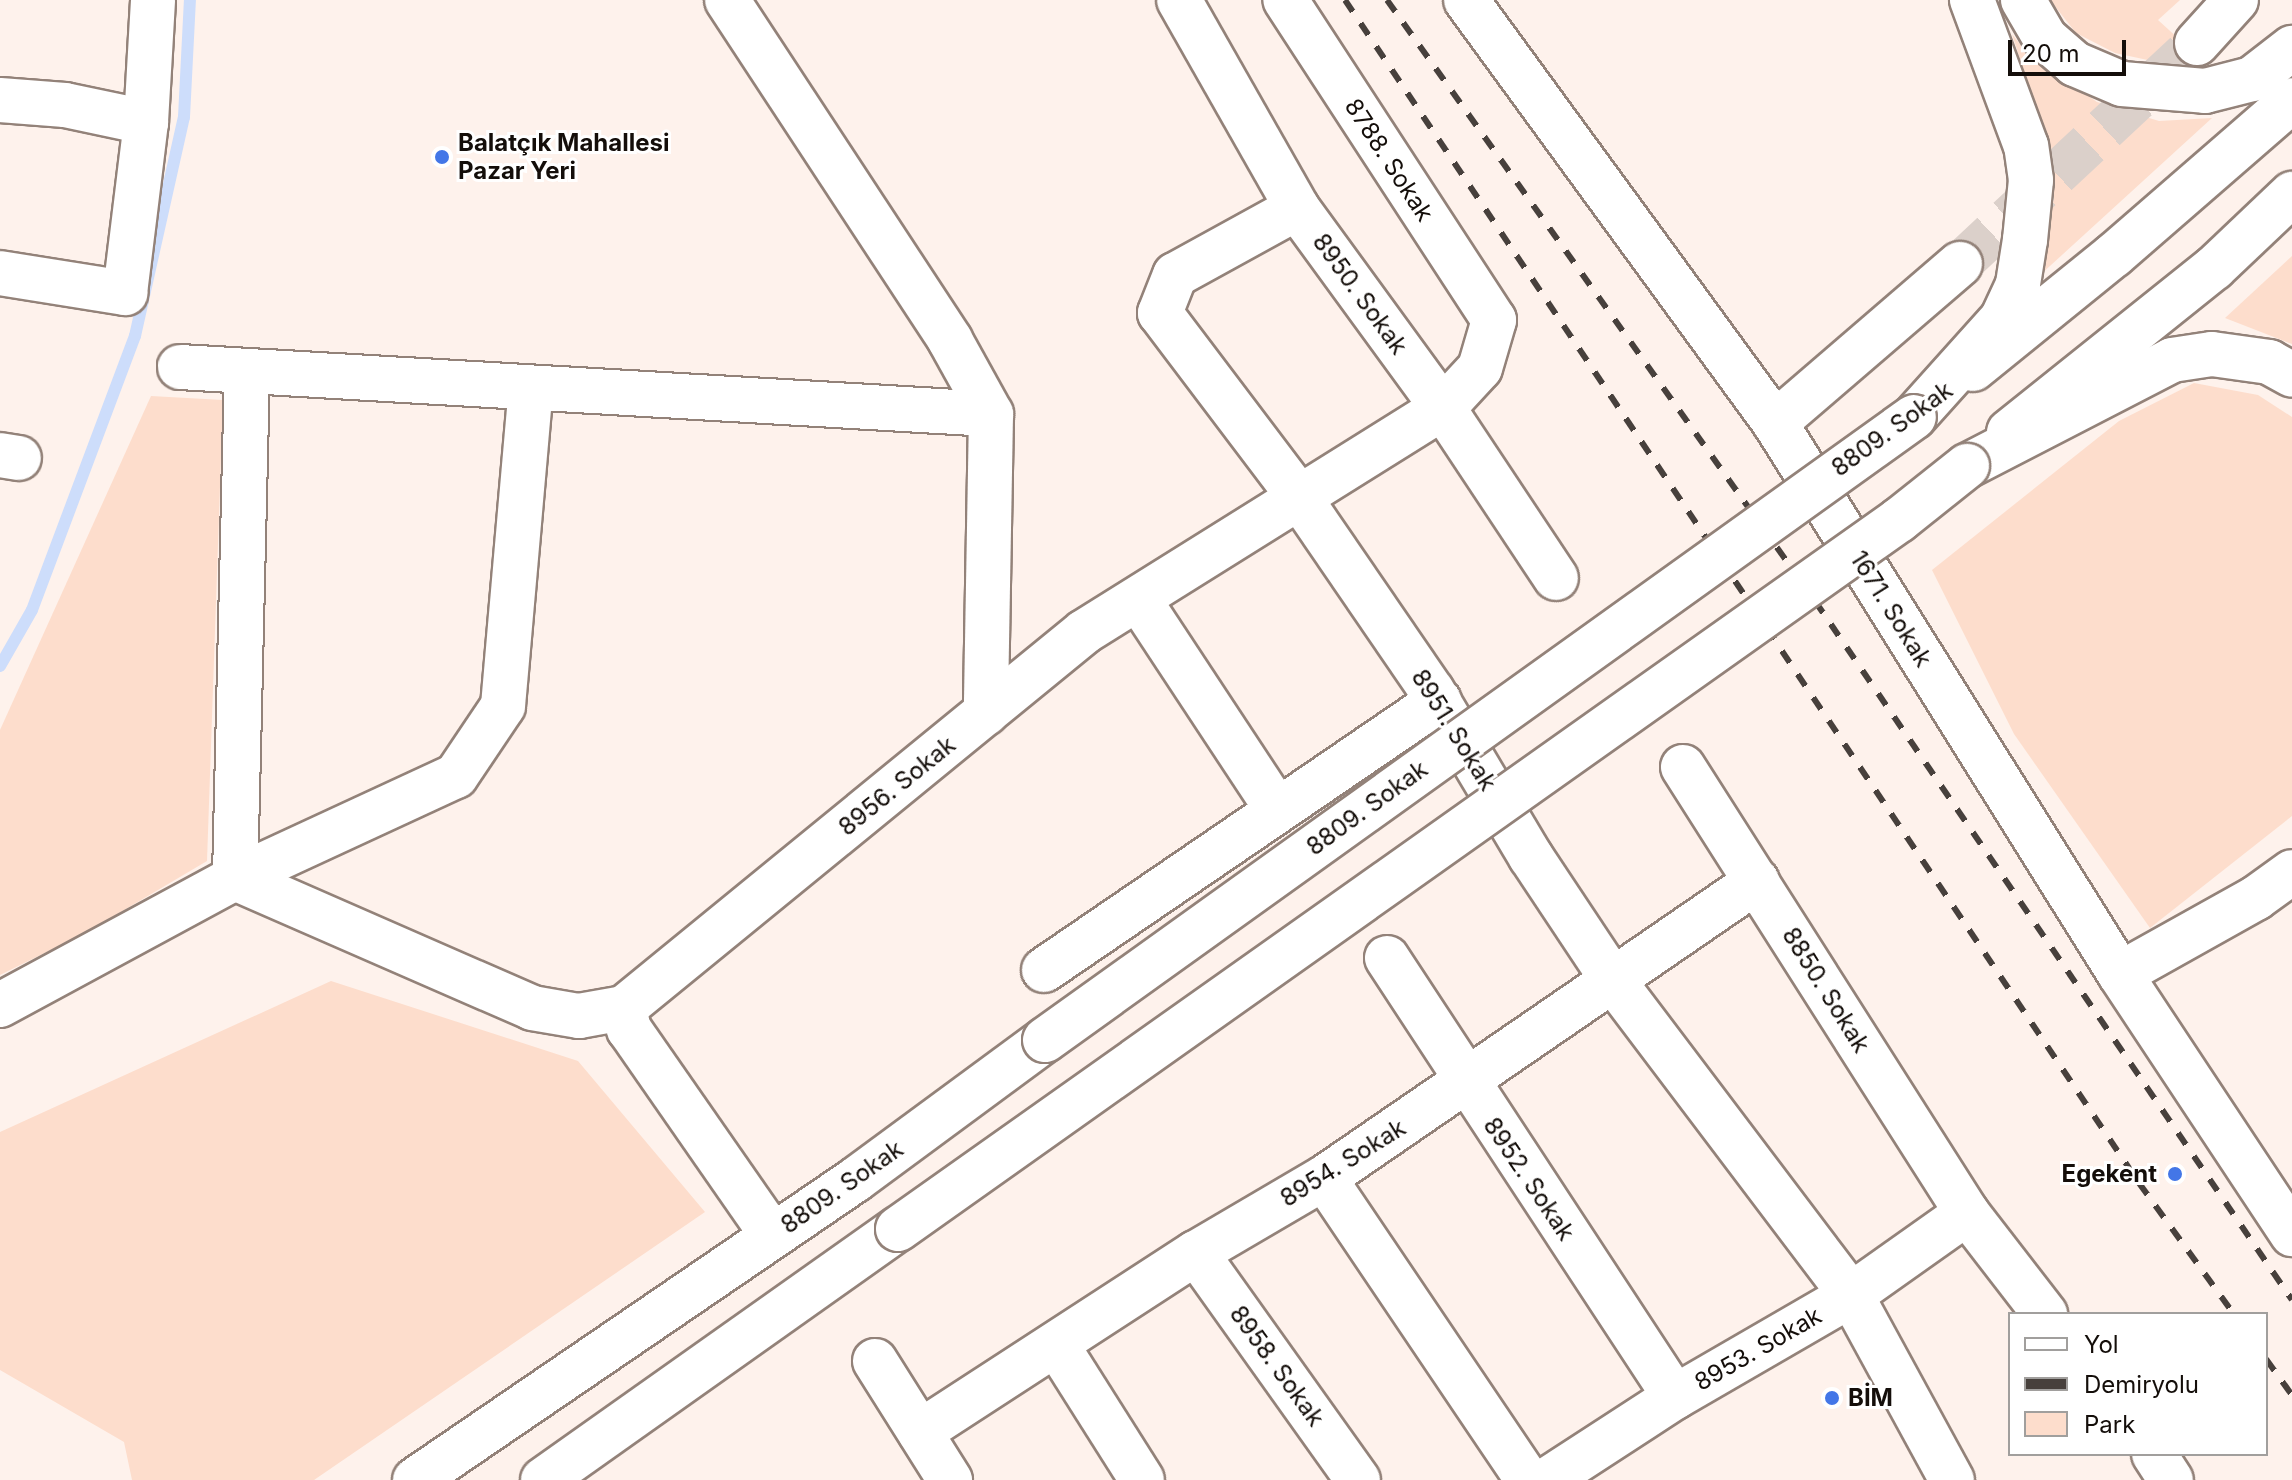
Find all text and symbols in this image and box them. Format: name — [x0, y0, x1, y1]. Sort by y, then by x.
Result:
scale bar — [2012, 24, 2130, 74]
text: 20 m — [2022, 39, 2080, 68]
street label: 8788. Sokak — [1339, 93, 1439, 227]
place label: Balatçık Mahallesi Pazar Yeri — [458, 129, 669, 185]
marker: Balatçık Mahallesi Pazar Yeri — [433, 148, 451, 166]
street label: 8950. Sokak — [1307, 228, 1413, 360]
street label: 8809. Sokak — [1826, 376, 1958, 482]
street label: 1671. Sokak — [1844, 546, 1938, 672]
street label: 8951. Sokak — [1405, 664, 1503, 796]
street label: 8956. Sokak — [833, 730, 961, 842]
street label: 8809. Sokak — [1301, 755, 1433, 861]
street label: 8850. Sokak — [1776, 922, 1876, 1058]
street label: 8952. Sokak — [1477, 1112, 1581, 1246]
street label: 8954. Sokak — [1275, 1113, 1411, 1213]
street label: 8809. Sokak — [775, 1134, 909, 1240]
place label: Egekent — [2062, 1160, 2157, 1188]
marker: Egekent — [2164, 1163, 2186, 1185]
street label: 8958. Sokak — [1224, 1300, 1330, 1432]
street label: 8953. Sokak — [1689, 1301, 1827, 1397]
legend — [2008, 1312, 2268, 1456]
text: Yol — [2084, 1330, 2119, 1359]
text: Demiryolu — [2084, 1370, 2199, 1399]
place label: BİM — [1848, 1384, 1893, 1412]
marker: BİM — [1823, 1389, 1841, 1407]
text: Park — [2084, 1410, 2135, 1439]

